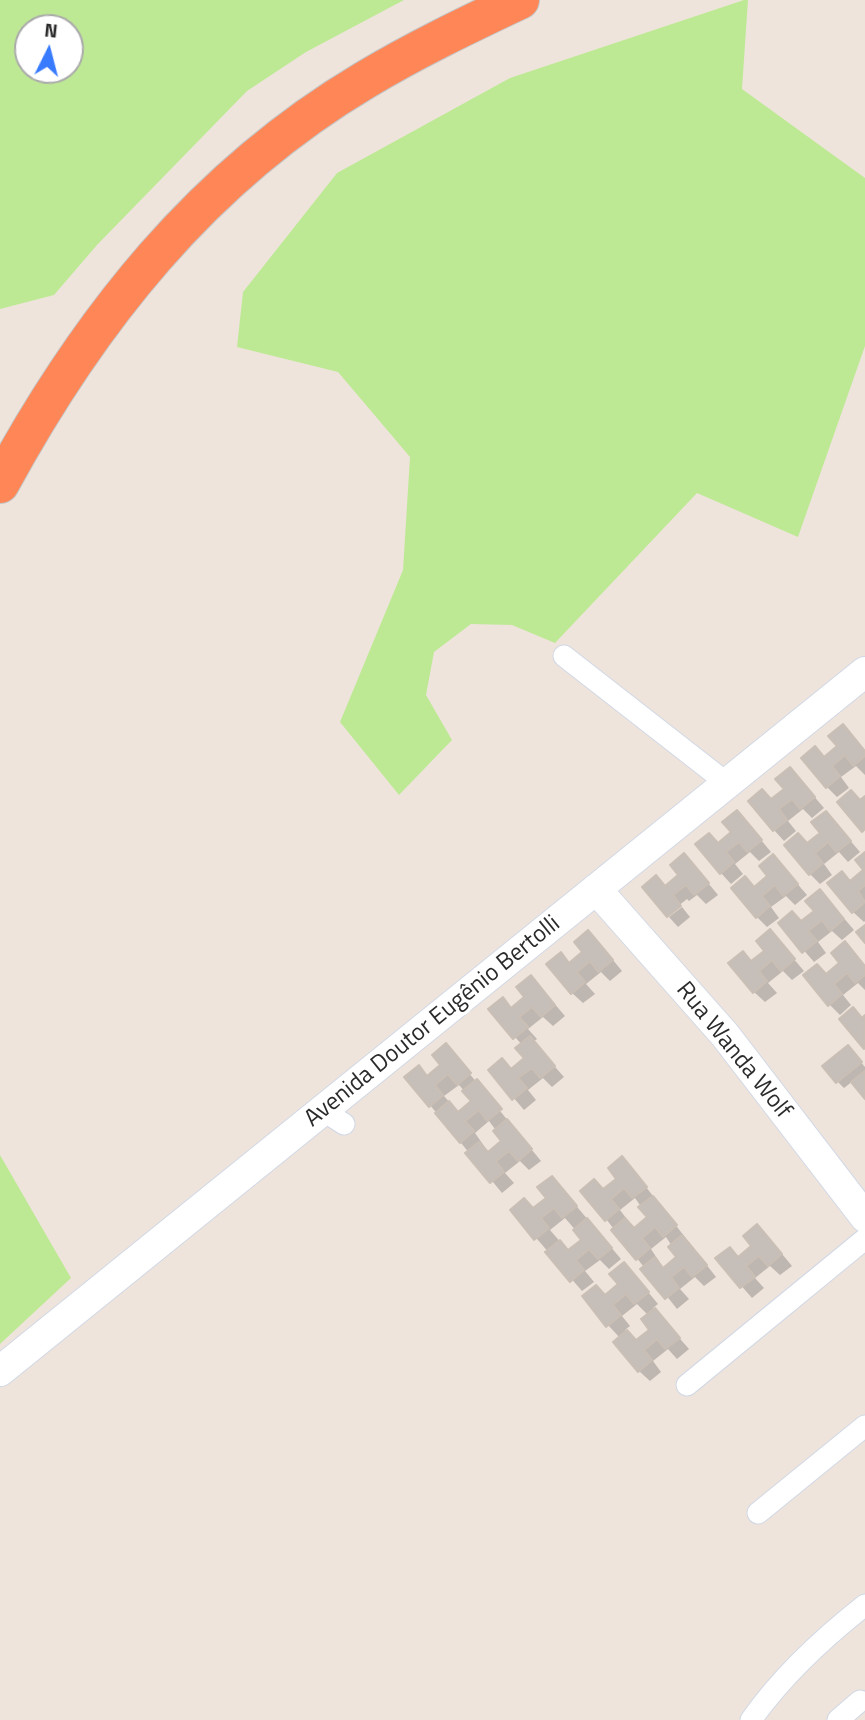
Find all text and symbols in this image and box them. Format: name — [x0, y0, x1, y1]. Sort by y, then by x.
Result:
north arrow — [14, 14, 84, 84]
text: N — [43, 14, 59, 45]
street label: Avenida Doutor Eugênio Bertolli — [300, 910, 566, 1134]
street label: Rua Wanda Wolf — [669, 977, 797, 1125]

